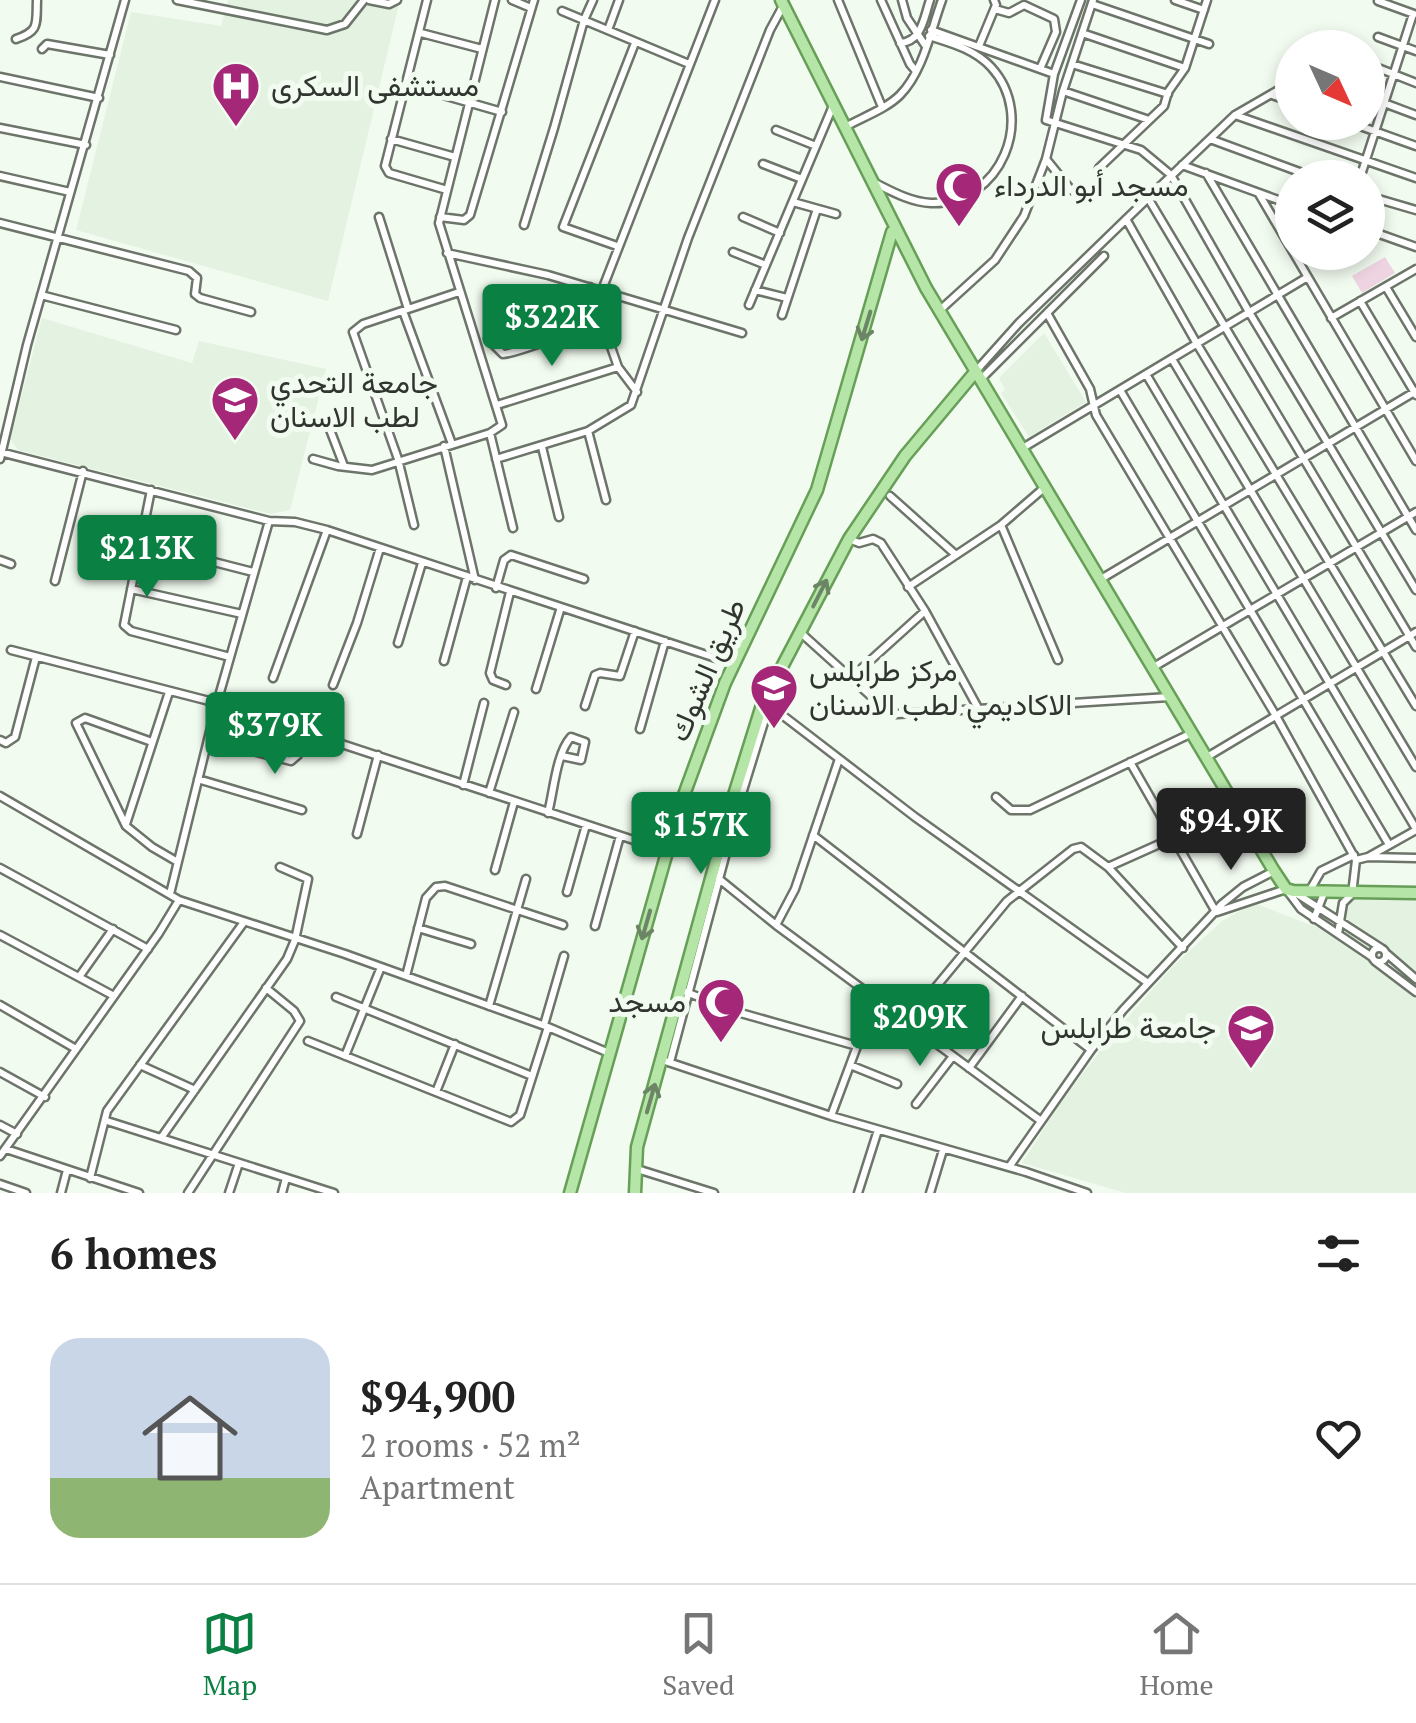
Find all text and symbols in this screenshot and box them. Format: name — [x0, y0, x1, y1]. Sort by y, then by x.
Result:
north arrow — [1275, 30, 1385, 140]
map controls — [1275, 30, 1385, 270]
hospital icon: مستشفى السكرى — [210, 60, 262, 128]
place label: مستشفى السكرى — [271, 65, 479, 105]
mosque icon: مسجد أبو الدرداء — [933, 160, 985, 228]
button: layers — [1275, 160, 1385, 270]
place label: مسجد أبو الدرداء — [994, 165, 1188, 205]
pin: $322K — [482, 284, 622, 369]
text: $322K — [504, 295, 600, 337]
one-way arrow — [856, 309, 874, 341]
place label: جامعة التحدي لطب الاسنان — [270, 362, 438, 436]
school or university icon: جامعة التحدي لطب الاسنان — [209, 374, 261, 442]
pin: $213K — [77, 515, 217, 600]
text: $213K — [99, 526, 195, 568]
one-way arrow — [810, 578, 830, 608]
street label: طريق الشوك — [658, 592, 754, 747]
place label: مركز طرابلس الاكاديمي لطب الاسنان — [809, 650, 1072, 729]
school or university icon: مركز طرابلس الاكاديمي لطب الاسنان — [748, 662, 800, 730]
pin: $379K — [205, 692, 345, 777]
text: $379K — [227, 703, 323, 745]
pin: $94.9K — [1150, 788, 1312, 873]
pin: $157K — [631, 792, 771, 877]
text: $94.9K — [1179, 799, 1283, 841]
text: $157K — [653, 803, 749, 845]
one-way arrow — [635, 908, 654, 940]
mosque icon: مسجد — [695, 976, 747, 1044]
place label: مسجد — [608, 981, 686, 1021]
pin: $209K — [850, 984, 990, 1069]
text: $209K — [872, 995, 968, 1037]
school or university icon: جامعة طرابلس — [1225, 1002, 1277, 1070]
place label: جامعة طرابلس — [1041, 1007, 1216, 1047]
one-way arrow — [643, 1083, 661, 1114]
text: 6 homes — [50, 1225, 217, 1281]
icon: filters — [1311, 1226, 1366, 1281]
text: $94,900 — [360, 1368, 515, 1424]
icon: home — [130, 1378, 250, 1498]
icon: heart — [1311, 1411, 1366, 1466]
text: 2 rooms · 52 m² — [360, 1424, 581, 1466]
text: Apartment — [360, 1466, 515, 1508]
tab: Map — [202, 1606, 257, 1703]
tab: Saved — [662, 1606, 735, 1703]
tab: Home — [1139, 1606, 1214, 1703]

